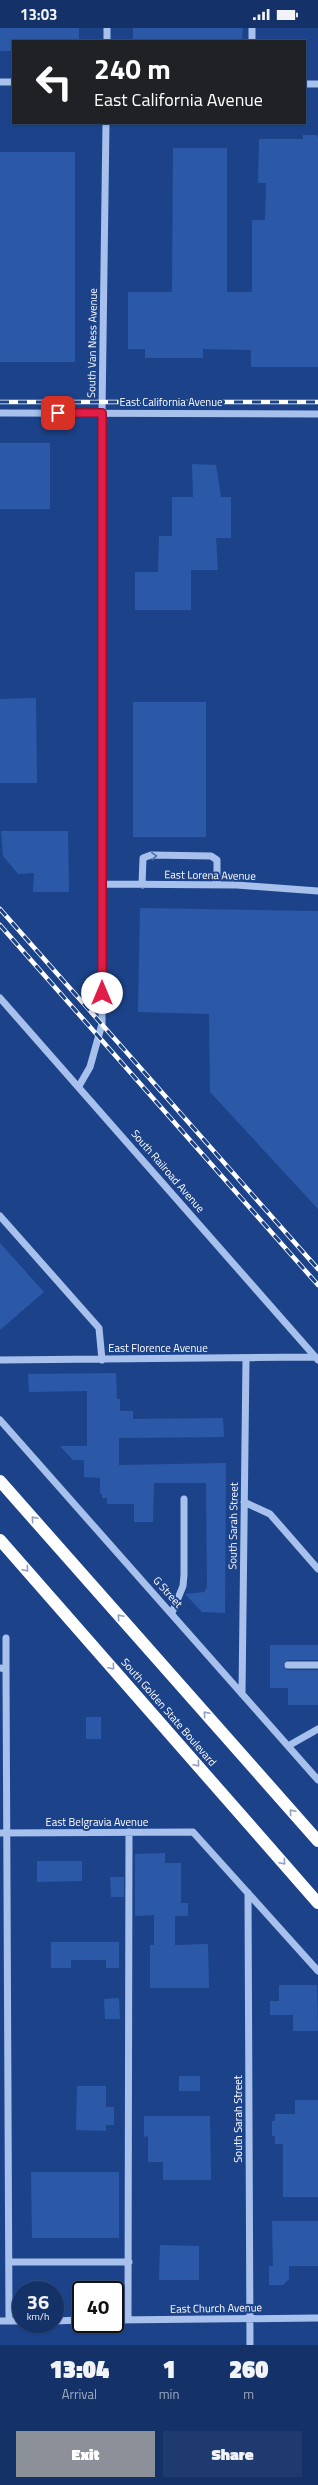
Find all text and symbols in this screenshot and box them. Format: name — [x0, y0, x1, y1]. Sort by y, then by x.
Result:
text: 13:03 — [20, 3, 57, 26]
text: 240 m — [94, 47, 171, 90]
icon: left — [28, 56, 80, 108]
text: East California Avenue — [94, 86, 263, 113]
street label: South Van Ness Avenue — [83, 288, 101, 398]
street label: East California Avenue — [119, 394, 223, 410]
pin — [41, 396, 75, 430]
icon: arrive — [47, 402, 69, 424]
one-way arrow — [151, 851, 157, 860]
street label: East Lorena Avenue — [164, 866, 256, 884]
position arrow — [81, 972, 123, 1014]
street label: South Railroad Avenue — [128, 1126, 209, 1216]
street label: East Florence Avenue — [108, 1340, 208, 1356]
street label: South Sarah Street — [224, 1482, 242, 1570]
one-way arrow — [32, 1517, 39, 1524]
one-way arrow — [21, 1564, 28, 1572]
street label: G Street — [149, 1573, 187, 1611]
one-way arrow — [118, 1614, 125, 1622]
street label: South Golden State Boulevard — [118, 1655, 221, 1770]
one-way arrow — [107, 1662, 114, 1669]
one-way arrow — [204, 1712, 211, 1719]
one-way arrow — [193, 1759, 200, 1767]
one-way arrow — [290, 1809, 297, 1817]
street label: East Belgravia Avenue — [46, 1814, 149, 1830]
one-way arrow — [278, 1857, 285, 1865]
street label: South Sarah Street — [230, 2075, 246, 2163]
speed limit sign: 40 — [72, 2281, 124, 2333]
text: 36 — [27, 2286, 49, 2317]
street label: East Church Avenue — [170, 2299, 263, 2317]
text: km/h — [27, 2309, 49, 2324]
text: 13:04 — [49, 2351, 109, 2387]
text: 1 — [162, 2351, 176, 2387]
text: 260 — [229, 2351, 268, 2387]
text: Arrival — [62, 2384, 97, 2404]
text: min — [159, 2384, 179, 2404]
text: m — [243, 2384, 254, 2404]
button: Exit — [16, 2431, 155, 2477]
button: Share — [163, 2431, 302, 2477]

